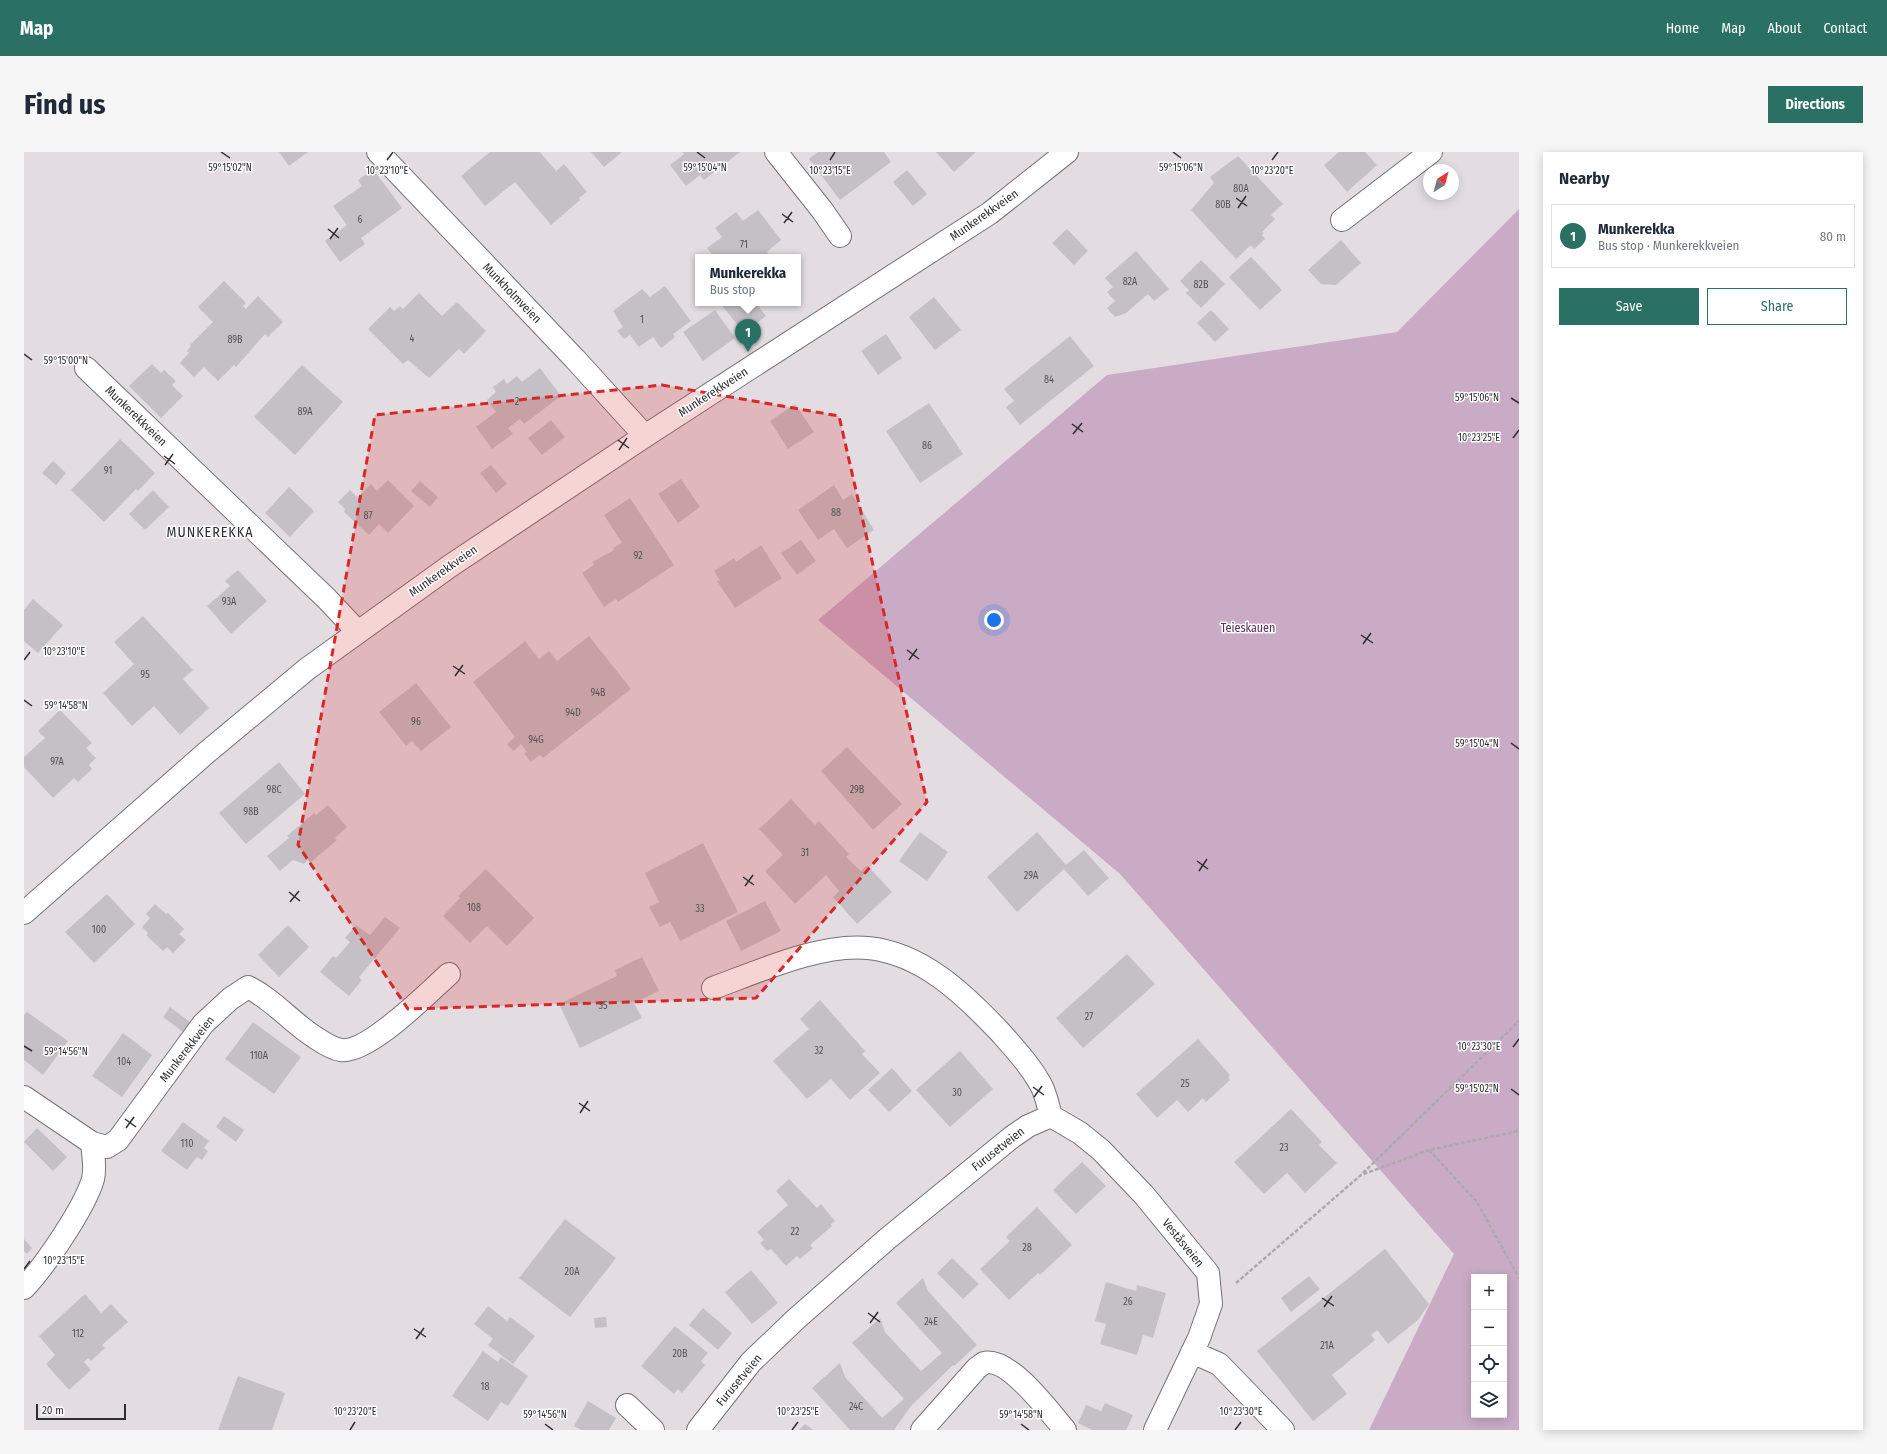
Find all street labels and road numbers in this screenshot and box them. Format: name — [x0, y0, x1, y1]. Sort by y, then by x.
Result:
street label: Munkerekkveien — [947, 186, 1021, 244]
street label: Munkholmveien — [480, 260, 544, 326]
street label: Munkerekkveien — [676, 364, 750, 420]
street label: Munkerekkveien — [102, 383, 170, 449]
street label: Munkerekkveien — [406, 542, 480, 600]
street label: Munkerekkveien — [157, 1013, 217, 1085]
street label: Furusetveien — [969, 1124, 1027, 1174]
street label: Veståsveien — [1159, 1216, 1207, 1270]
street label: Furusetveien — [713, 1351, 765, 1409]

